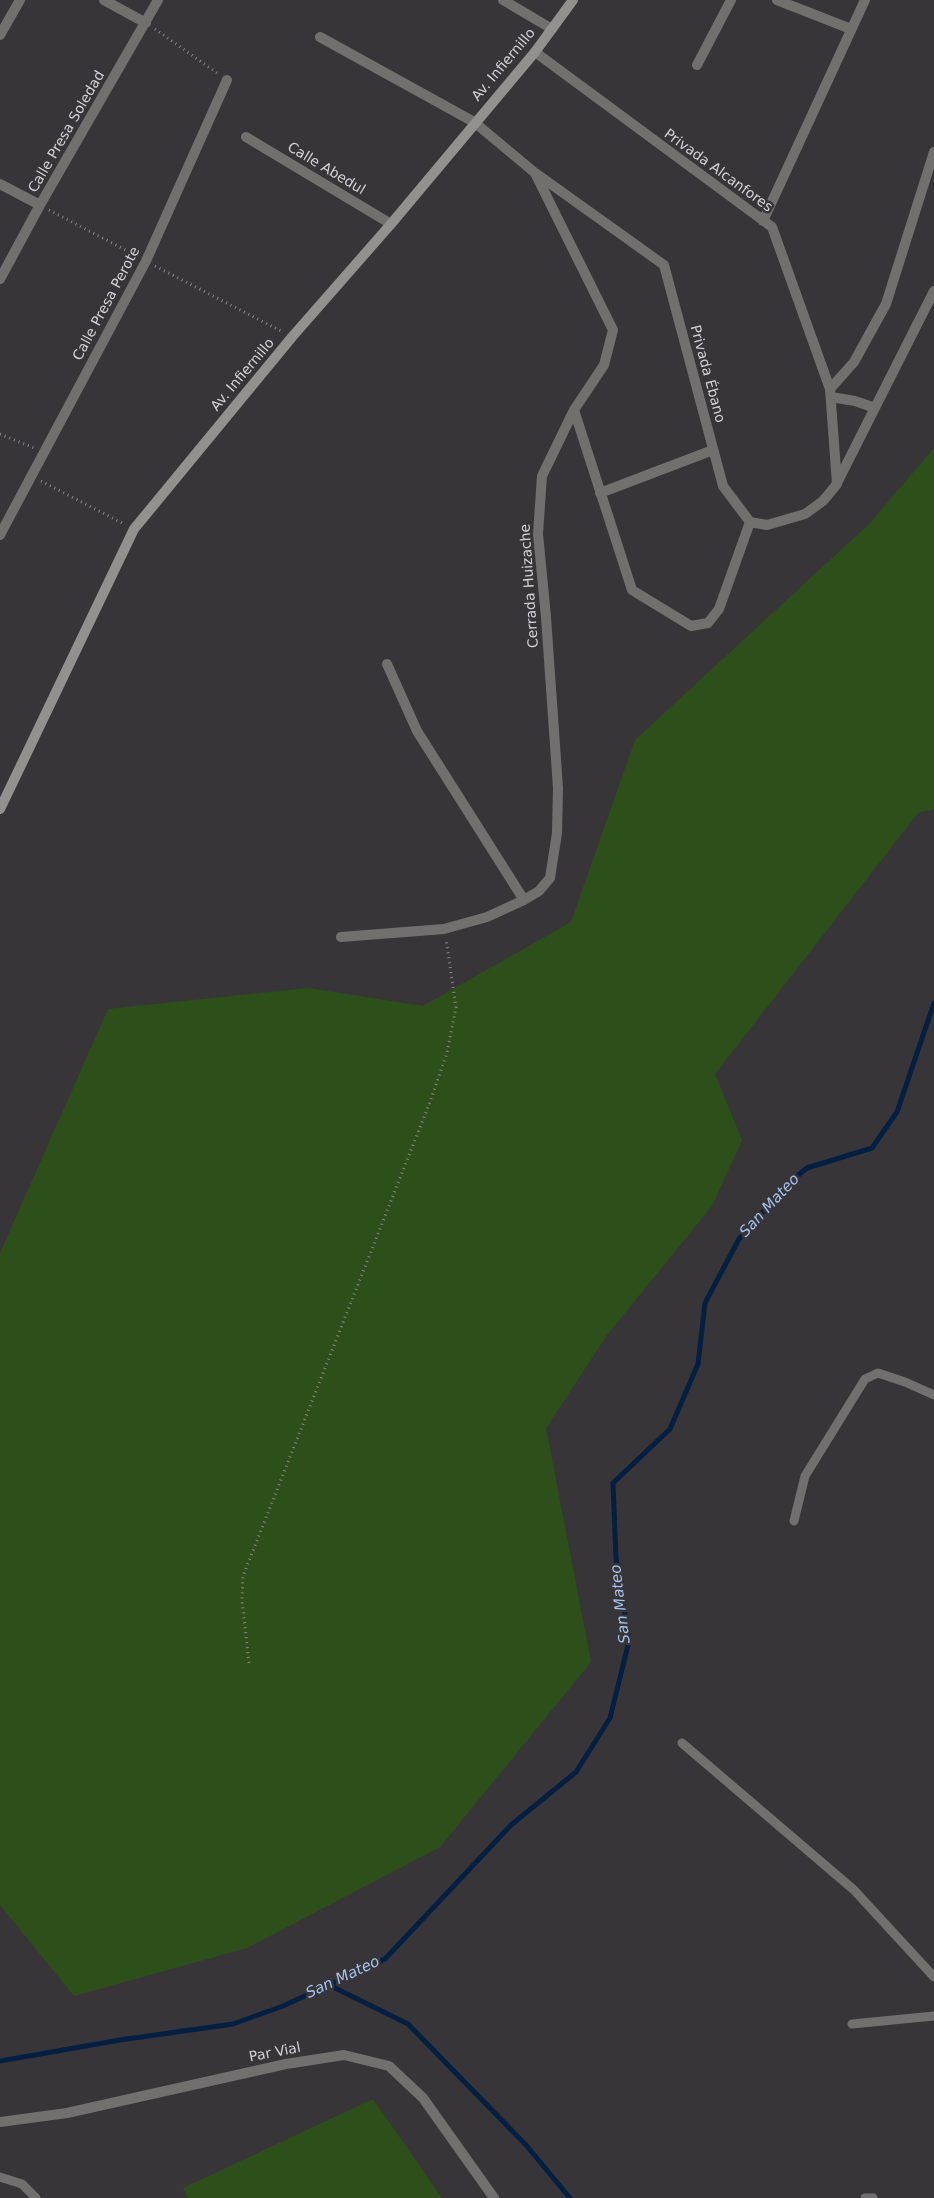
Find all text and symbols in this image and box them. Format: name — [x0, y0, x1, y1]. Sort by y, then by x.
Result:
street label: Av. Infiernillo — [469, 25, 539, 105]
street label: Calle Presa Soledad — [25, 68, 109, 196]
street label: Privada Alcanfores — [660, 126, 776, 216]
street label: Calle Abedul — [284, 139, 368, 199]
street label: Calle Presa Perote — [70, 244, 144, 364]
street label: Privada Ébano — [686, 323, 728, 425]
street label: Av. Infiernillo — [208, 335, 278, 415]
street label: Cerrada Huizache — [517, 523, 543, 649]
water label: San Mateo — [736, 1171, 804, 1241]
water label: San Mateo — [607, 1563, 635, 1645]
water label: San Mateo — [303, 1953, 383, 2003]
street label: Par Vial — [248, 2040, 302, 2066]

